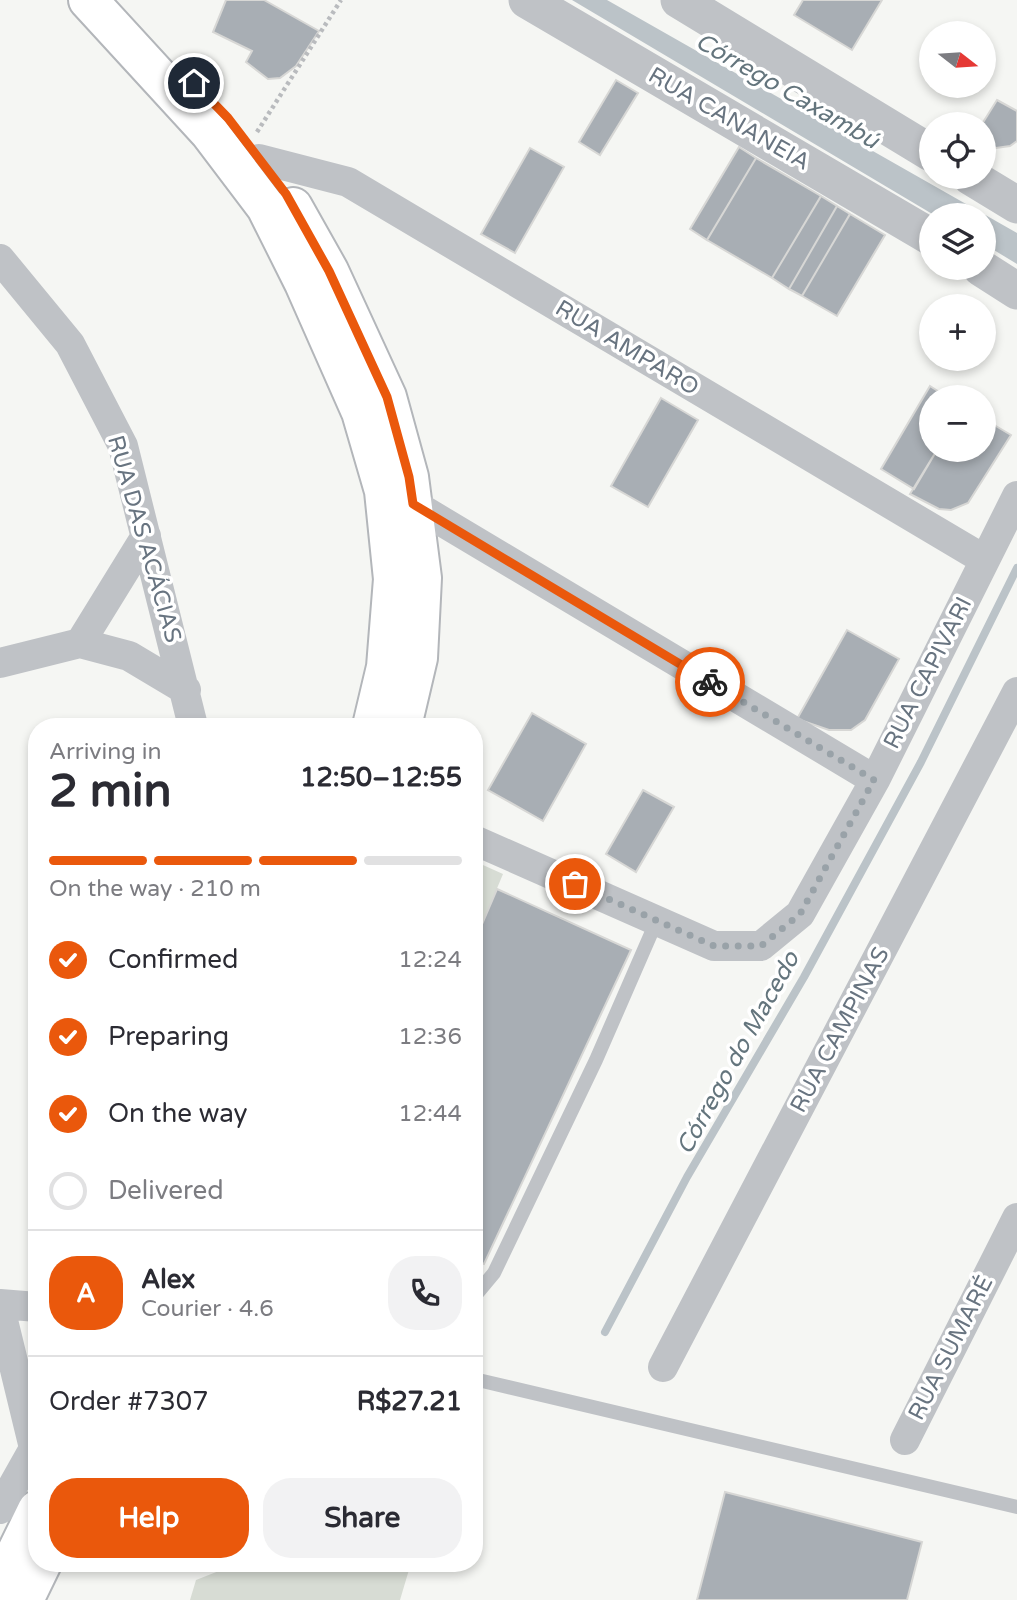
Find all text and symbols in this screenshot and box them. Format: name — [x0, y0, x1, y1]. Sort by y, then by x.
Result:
north arrow — [919, 21, 996, 98]
map controls — [919, 21, 996, 462]
water label: Córrego Caxambú — [690, 27, 885, 156]
pin — [164, 53, 224, 113]
street label: RUA CANANEIA — [643, 61, 815, 177]
icon: home — [175, 64, 213, 102]
button: locate — [919, 112, 996, 189]
button: layers — [919, 203, 996, 280]
street label: RUA AMPARO — [550, 294, 704, 402]
button: + — [919, 294, 996, 371]
button: − — [919, 385, 996, 462]
street label: RUA DAS ACÁCIAS — [101, 432, 187, 646]
street label: RUA CAPIVARI — [878, 592, 978, 754]
courier — [675, 647, 745, 717]
icon: bike — [691, 663, 729, 701]
text: Arriving in — [49, 738, 162, 766]
text: 12:50–12:55 — [300, 762, 462, 793]
text: 2 min — [49, 764, 172, 819]
pin — [545, 854, 605, 914]
icon: bag — [556, 865, 594, 903]
text: On the way · 210 m — [49, 875, 261, 903]
icon: check — [49, 941, 87, 979]
street label: RUA CAMPINAS — [785, 942, 895, 1118]
text: Confirmed — [108, 944, 238, 975]
water label: Córrego do Macedo — [670, 945, 806, 1159]
text: 12:24 — [398, 946, 462, 974]
icon: check — [49, 1018, 87, 1056]
text: Preparing — [108, 1021, 229, 1052]
text: 12:36 — [398, 1023, 462, 1051]
icon: check — [49, 1095, 87, 1133]
text: On the way — [108, 1098, 248, 1129]
text: 12:44 — [398, 1100, 462, 1128]
text: Delivered — [108, 1175, 224, 1206]
button: phone — [388, 1256, 462, 1330]
text: Alex — [141, 1264, 195, 1295]
street label: RUA SUMARÉ — [903, 1271, 999, 1425]
text: A — [76, 1278, 96, 1309]
text: Courier · 4.6 — [141, 1295, 274, 1323]
text: Order #7307 — [49, 1386, 209, 1417]
text: R$27.21 — [357, 1386, 462, 1417]
button: Help — [49, 1478, 249, 1558]
button: Share — [263, 1478, 462, 1558]

